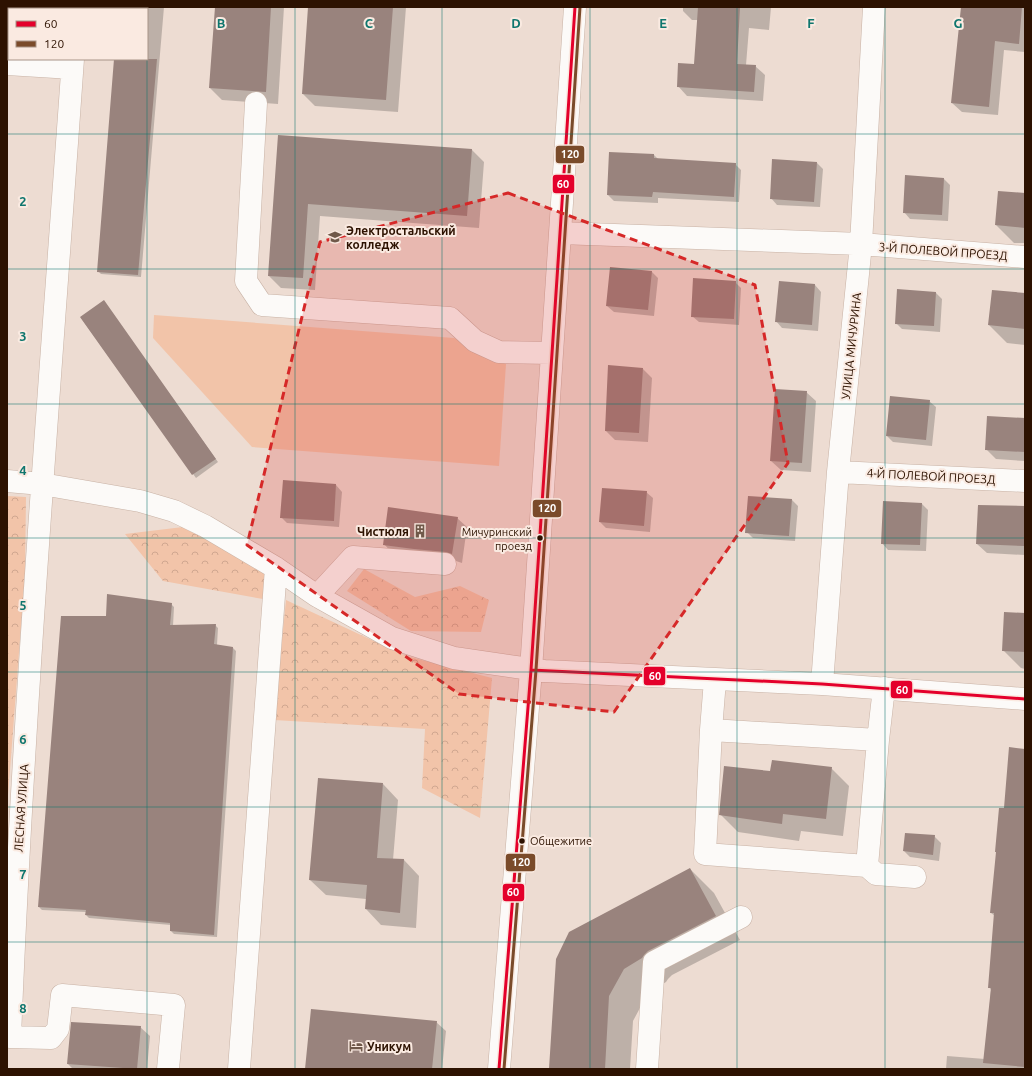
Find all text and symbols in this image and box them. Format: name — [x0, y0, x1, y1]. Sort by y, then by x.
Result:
legend — [8, 8, 148, 60]
text: B — [217, 16, 226, 30]
text: C — [365, 16, 374, 30]
text: D — [511, 16, 521, 30]
text: E — [659, 16, 667, 30]
text: F — [807, 16, 815, 30]
text: G — [954, 16, 963, 30]
text: 60 — [44, 17, 58, 30]
text: 120 — [44, 37, 65, 50]
line badge: 120 — [555, 145, 585, 164]
text: 120 — [561, 148, 579, 160]
line badge: 60 — [552, 174, 575, 194]
text: 60 — [557, 178, 569, 190]
text: 2 — [19, 194, 27, 208]
place label: Электростальский колледж — [346, 224, 456, 251]
school or university icon: Электростальский колледж — [327, 229, 343, 245]
street label: 3-Й ПОЛЕВОЙ ПРОЕЗД — [878, 240, 1008, 262]
street label: УЛИЦА МИЧУРИНА — [839, 292, 863, 400]
text: 3 — [19, 329, 27, 343]
text: 4 — [19, 463, 27, 477]
street label: 4-Й ПОЛЕВОЙ ПРОЕЗД — [866, 466, 996, 486]
line badge: 120 — [532, 499, 562, 518]
text: 120 — [538, 502, 556, 514]
building icon: Чистюля — [412, 523, 428, 539]
place label: Чистюля — [357, 525, 409, 538]
place label: Мичуринский проезд — [462, 526, 533, 552]
marker: Мичуринский проезд — [535, 533, 545, 543]
text: 5 — [19, 598, 27, 612]
line badge: 60 — [643, 666, 666, 686]
text: 60 — [649, 670, 661, 682]
line badge: 60 — [890, 680, 913, 699]
text: 60 — [896, 684, 908, 696]
text: 6 — [19, 732, 27, 746]
street label: ЛЕСНАЯ УЛИЦА — [11, 763, 31, 853]
place label: Общежитие — [530, 835, 592, 847]
marker: Общежитие — [517, 836, 527, 846]
line badge: 120 — [505, 853, 536, 872]
text: 120 — [512, 856, 530, 868]
text: 7 — [19, 867, 27, 881]
line badge: 60 — [502, 883, 525, 902]
text: 60 — [507, 886, 519, 898]
text: 8 — [19, 1001, 27, 1015]
hotel icon: Уникум — [348, 1038, 364, 1054]
place label: Уникум — [367, 1040, 411, 1053]

